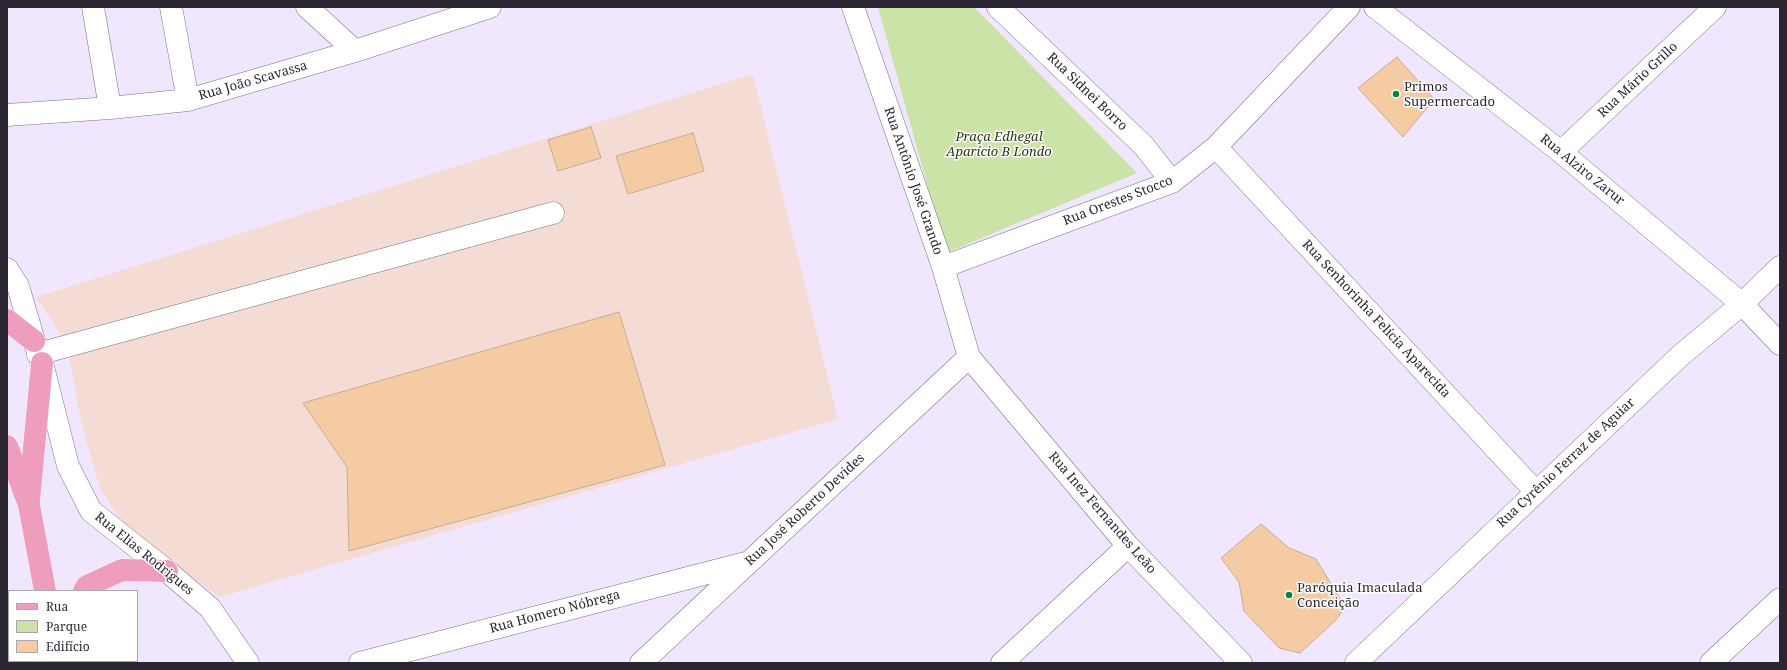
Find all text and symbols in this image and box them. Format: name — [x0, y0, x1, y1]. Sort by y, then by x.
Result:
street label: Rua Mário Grillo — [1595, 39, 1681, 121]
street label: Rua Sidnei Borro — [1044, 50, 1130, 134]
street label: Rua João Scavassa — [197, 58, 309, 104]
place label: Primos Supermercado — [1404, 79, 1495, 110]
marker: Primos Supermercado — [1391, 89, 1401, 99]
street label: Rua Antônio José Grando — [880, 105, 946, 257]
park label: Praça Edhegal Aparício B Londo — [946, 129, 1052, 160]
street label: Rua Alziro Zarur — [1537, 131, 1627, 209]
street label: Rua Orestes Stocco — [1061, 173, 1175, 229]
street label: Rua Senhorinha Felícia Aparecida — [1299, 237, 1453, 401]
street label: Rua Cyrênio Ferraz de Aguiar — [1494, 395, 1638, 531]
street label: Rua Inez Fernandes Leão — [1045, 449, 1159, 577]
street label: Rua José Roberto Devides — [742, 451, 868, 569]
street label: Rua Elias Rodrigues — [91, 509, 197, 599]
place label: Paróquia Imaculada Conceição — [1297, 580, 1423, 611]
street label: Rua Homero Nóbrega — [488, 587, 622, 637]
legend — [8, 590, 138, 662]
marker: Paróquia Imaculada Conceição — [1284, 590, 1294, 600]
text: Rua — [46, 598, 68, 615]
text: Parque — [46, 618, 87, 635]
text: Edifício — [46, 638, 90, 655]

